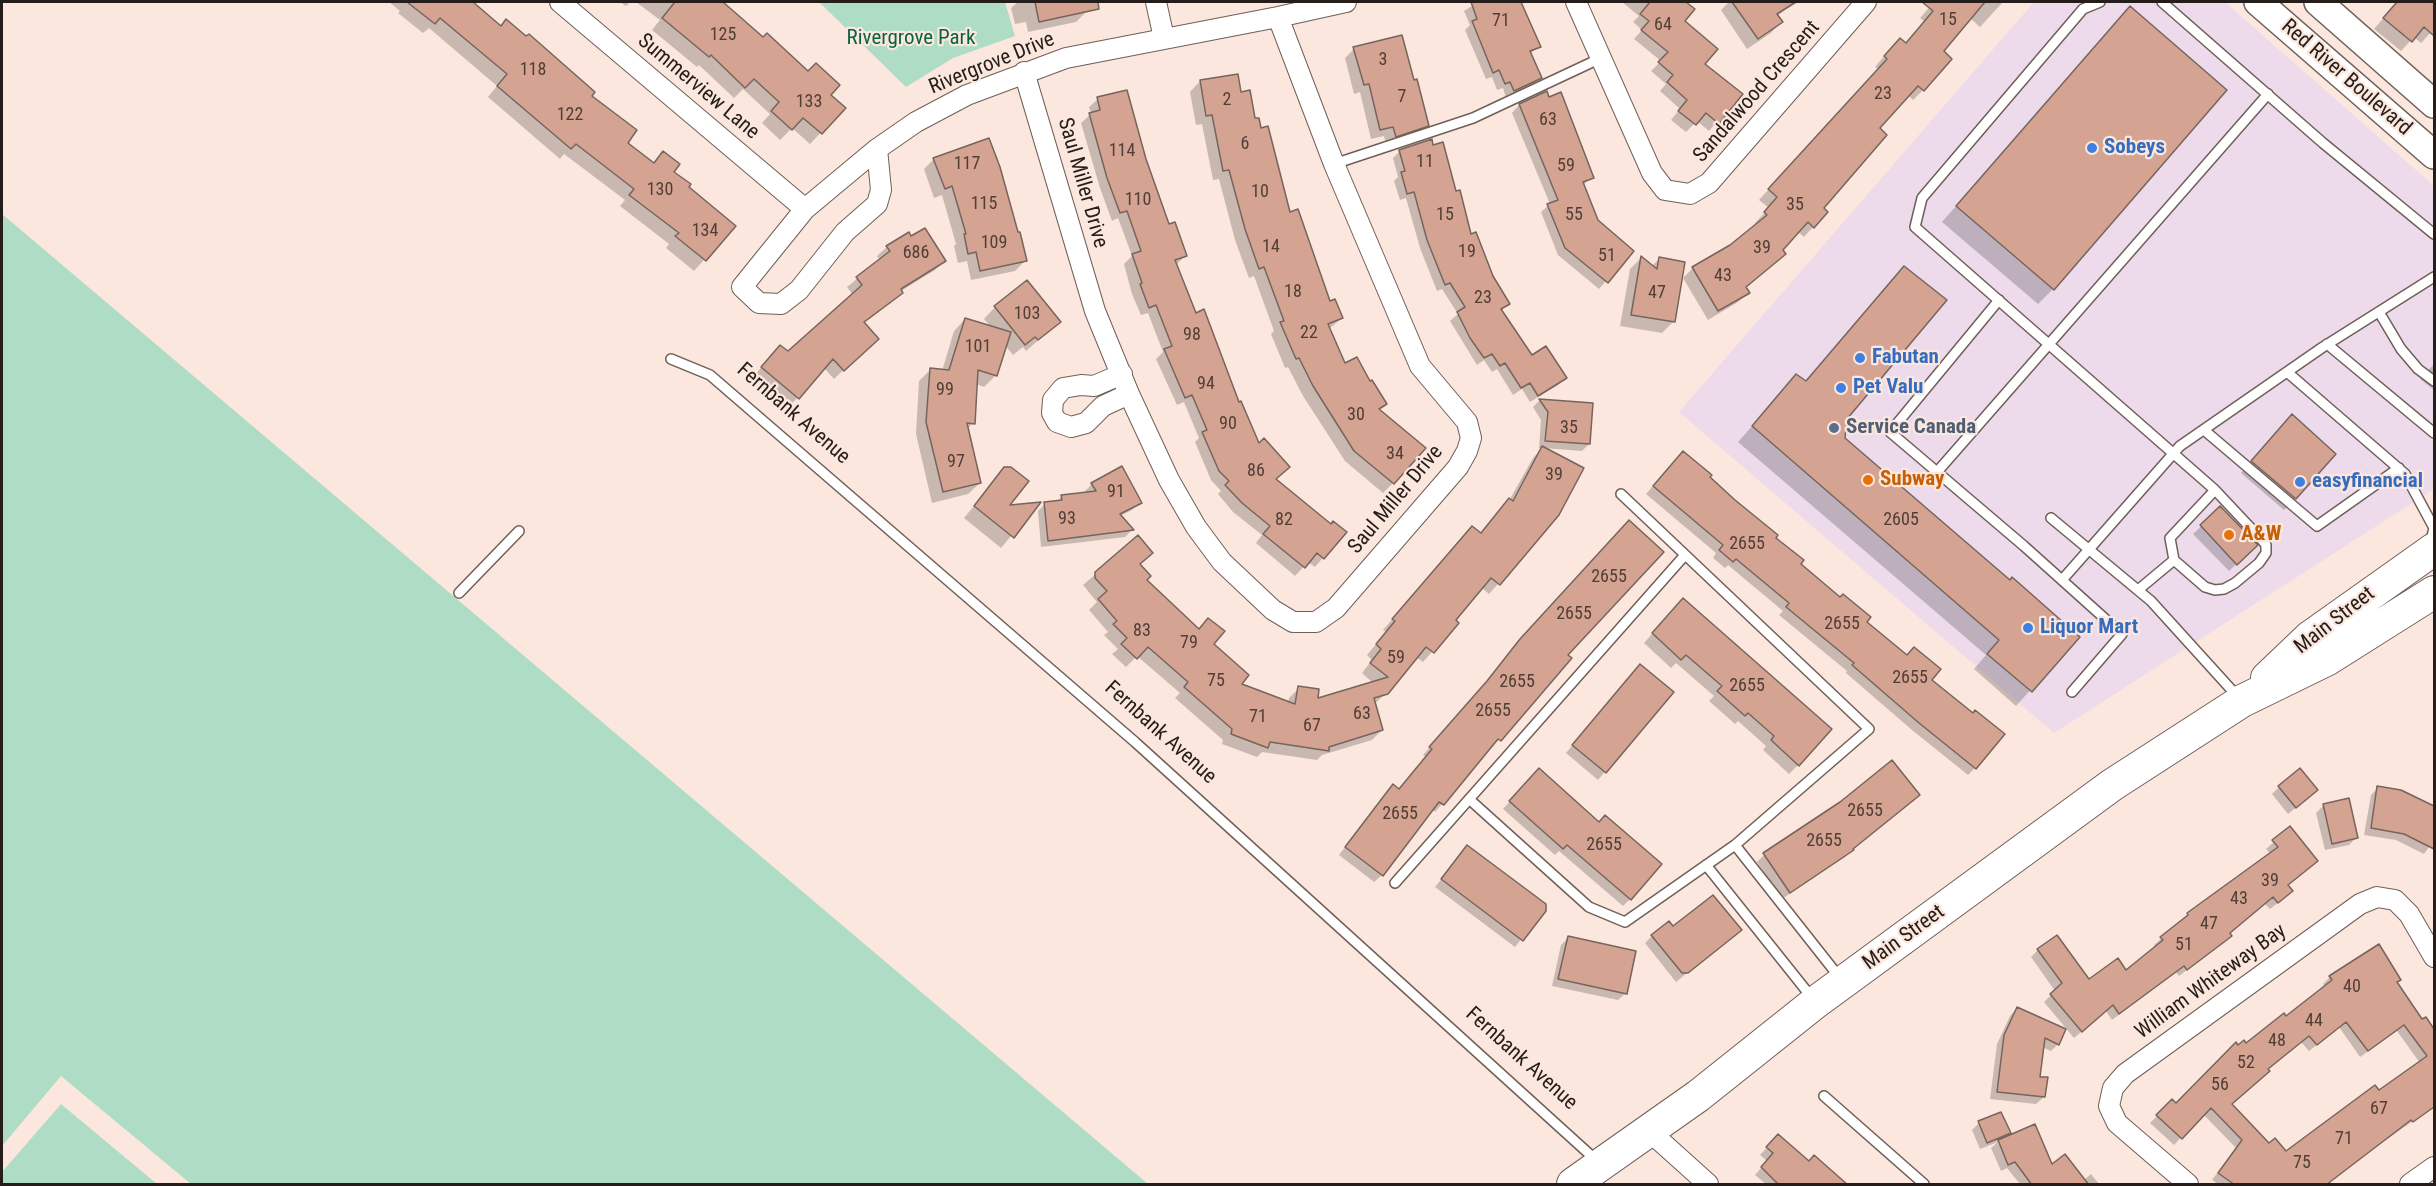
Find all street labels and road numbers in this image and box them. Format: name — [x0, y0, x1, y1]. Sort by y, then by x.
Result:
street label: Red River Boulevard — [2276, 15, 2416, 141]
street label: Sandalwood Crescent — [1688, 16, 1826, 168]
street label: Rivergrove Drive — [926, 27, 1058, 101]
street label: Summerview Lane — [632, 29, 764, 145]
street label: Saul Miller Drive — [1051, 115, 1113, 251]
street label: Fernbank Avenue — [731, 358, 855, 470]
street label: Saul Miller Drive — [1343, 441, 1449, 559]
street label: Main Street — [2290, 582, 2380, 660]
street label: Fernbank Avenue — [1099, 676, 1221, 790]
street label: Main Street — [1858, 900, 1950, 976]
street label: William Whiteway Bay — [2131, 919, 2291, 1045]
street label: Fernbank Avenue — [1460, 1002, 1582, 1116]

